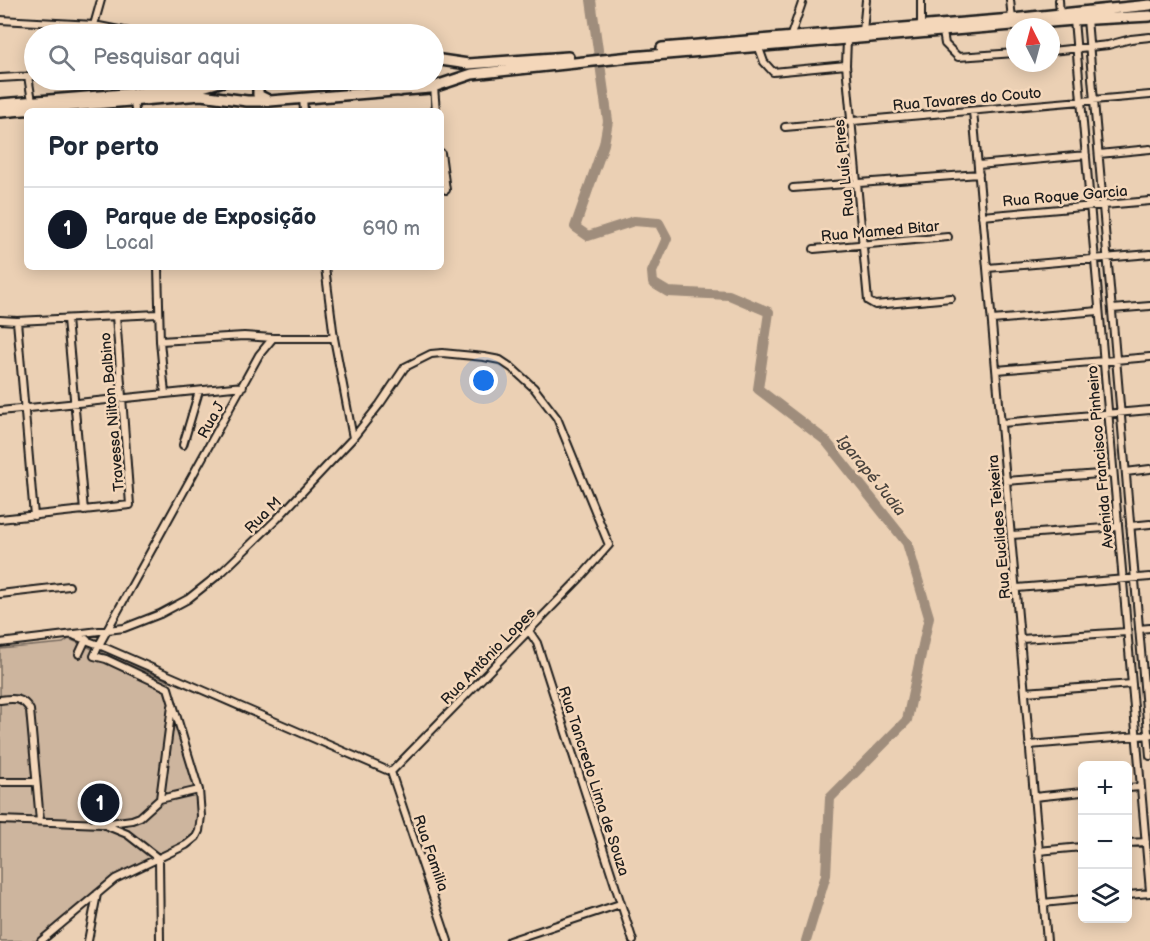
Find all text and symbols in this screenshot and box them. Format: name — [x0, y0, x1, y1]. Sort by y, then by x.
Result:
north arrow — [1006, 18, 1060, 72]
search box — [24, 24, 444, 90]
icon: search — [45, 41, 78, 74]
text: Pesquisar aqui — [93, 44, 240, 71]
street label: Rua Tavares do Couto — [892, 84, 1042, 115]
street label: Rua Luís Pires — [830, 118, 859, 218]
text: Por perto — [48, 132, 159, 163]
street label: Rua Roque Garcia — [1002, 182, 1128, 211]
text: Parque de Exposição — [105, 204, 316, 231]
text: 1 — [63, 217, 72, 241]
text: 690 m — [363, 217, 420, 241]
street label: Rua Mamed Bitar — [820, 217, 941, 246]
text: Local — [105, 231, 154, 255]
street label: Travessa Nilton Balbino — [96, 332, 129, 492]
street label: Avenida Francisco Pinheiro — [1083, 364, 1118, 549]
your location — [469, 366, 498, 395]
street label: Rua J — [194, 398, 230, 442]
water label: Igarapé Judia — [832, 431, 909, 520]
street label: Rua Euclides Teixeira — [984, 454, 1015, 600]
street label: Rua M — [241, 493, 286, 538]
street label: Rua Antônio Lopes — [437, 603, 540, 709]
street label: Rua Tancredo Lima de Souza — [554, 684, 633, 878]
map controls — [1078, 761, 1132, 923]
button: + — [1078, 761, 1132, 815]
pin: 1 — [80, 780, 120, 826]
street label: Rua Familia — [409, 812, 453, 894]
button: − — [1078, 815, 1132, 869]
button: layers — [1078, 869, 1132, 923]

